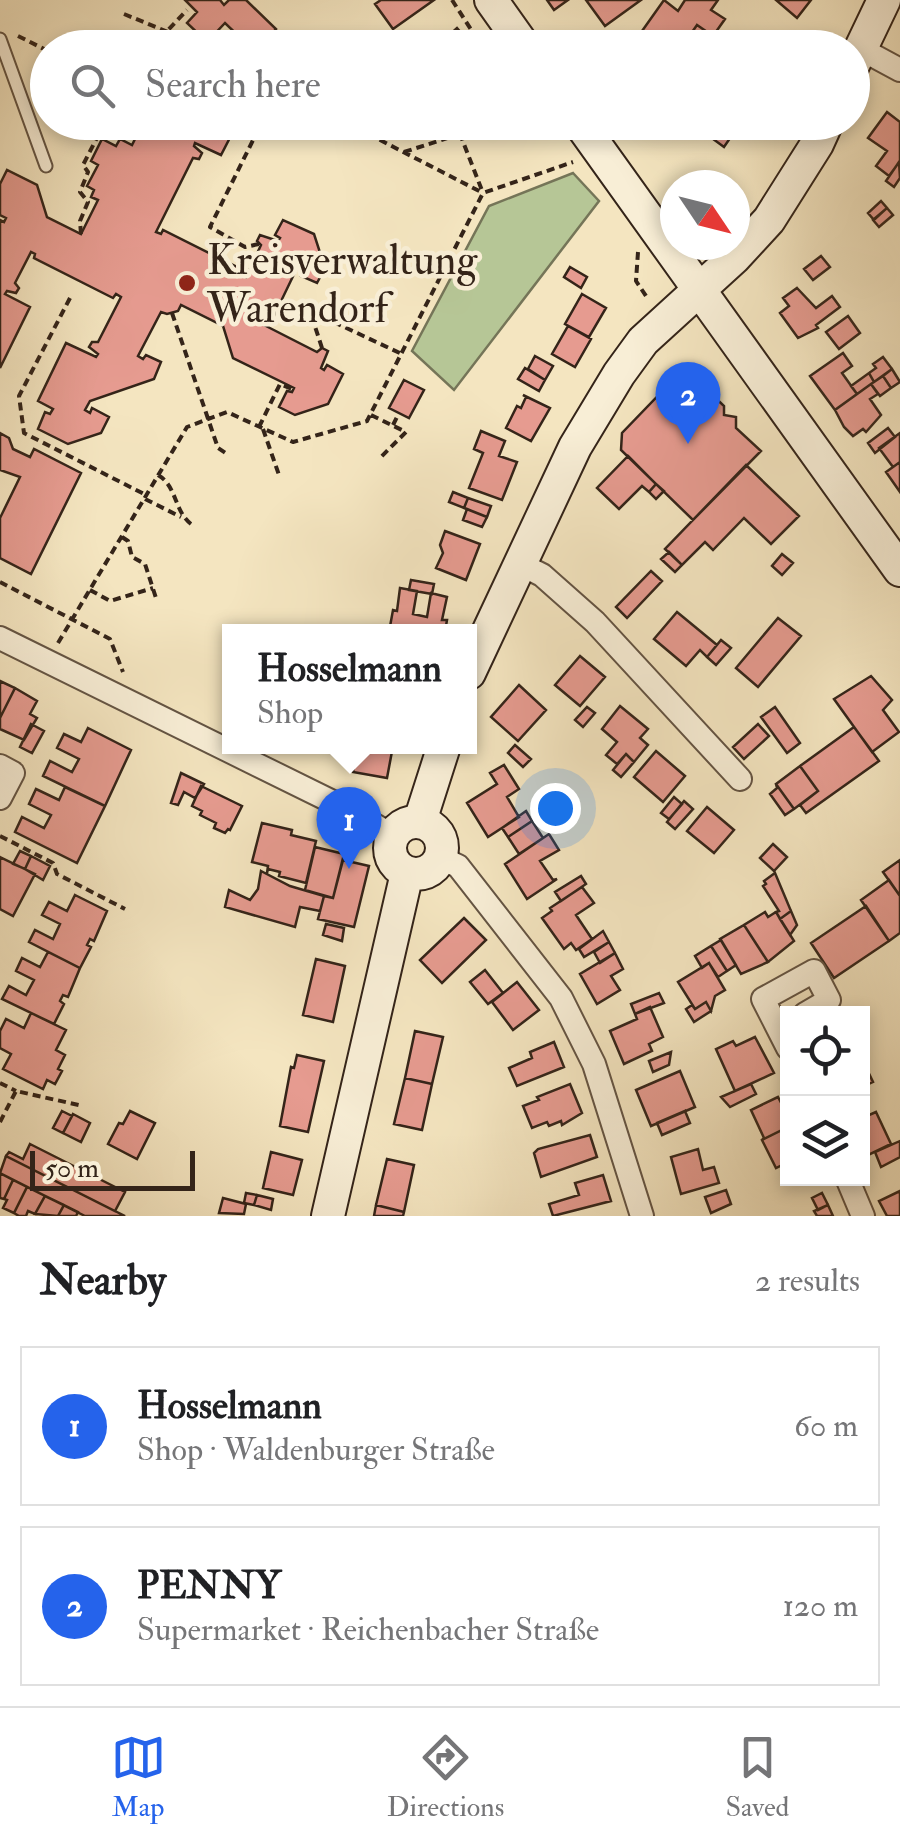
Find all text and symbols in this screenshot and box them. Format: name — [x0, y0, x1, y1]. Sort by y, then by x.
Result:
search box — [30, 30, 870, 140]
icon: search — [65, 58, 120, 113]
text: Search here — [145, 61, 321, 109]
north arrow — [660, 170, 750, 260]
place label: Kreisverwaltung Warendorf — [206, 235, 478, 335]
marker: Kreisverwaltung Warendorf — [176, 272, 198, 294]
pin: 2 — [656, 362, 720, 444]
popup — [222, 624, 477, 754]
text: Hosselmann — [257, 645, 442, 693]
text: Shop — [257, 693, 323, 733]
your location — [530, 783, 581, 834]
pin: 1 — [316, 786, 382, 869]
map controls — [780, 1006, 870, 1186]
button: locate — [780, 1006, 870, 1096]
button: layers — [780, 1096, 870, 1186]
scale bar — [30, 1146, 195, 1190]
text: 50 m — [45, 1151, 99, 1186]
text: Nearby — [40, 1255, 166, 1307]
text: 2 results — [755, 1261, 860, 1301]
text: Hosselmann — [137, 1382, 322, 1430]
text: 1 — [69, 1406, 80, 1446]
text: 60 m — [794, 1406, 858, 1446]
text: Shop · Waldenburger Straße — [137, 1430, 495, 1470]
text: PENNY — [137, 1562, 281, 1610]
text: 2 — [66, 1586, 83, 1626]
text: 120 m — [782, 1586, 858, 1626]
text: Supermarket · Reichenbacher Straße — [137, 1610, 599, 1650]
tab: Map — [111, 1730, 166, 1825]
tab: Directions — [387, 1730, 504, 1825]
tab: Saved — [725, 1730, 789, 1825]

